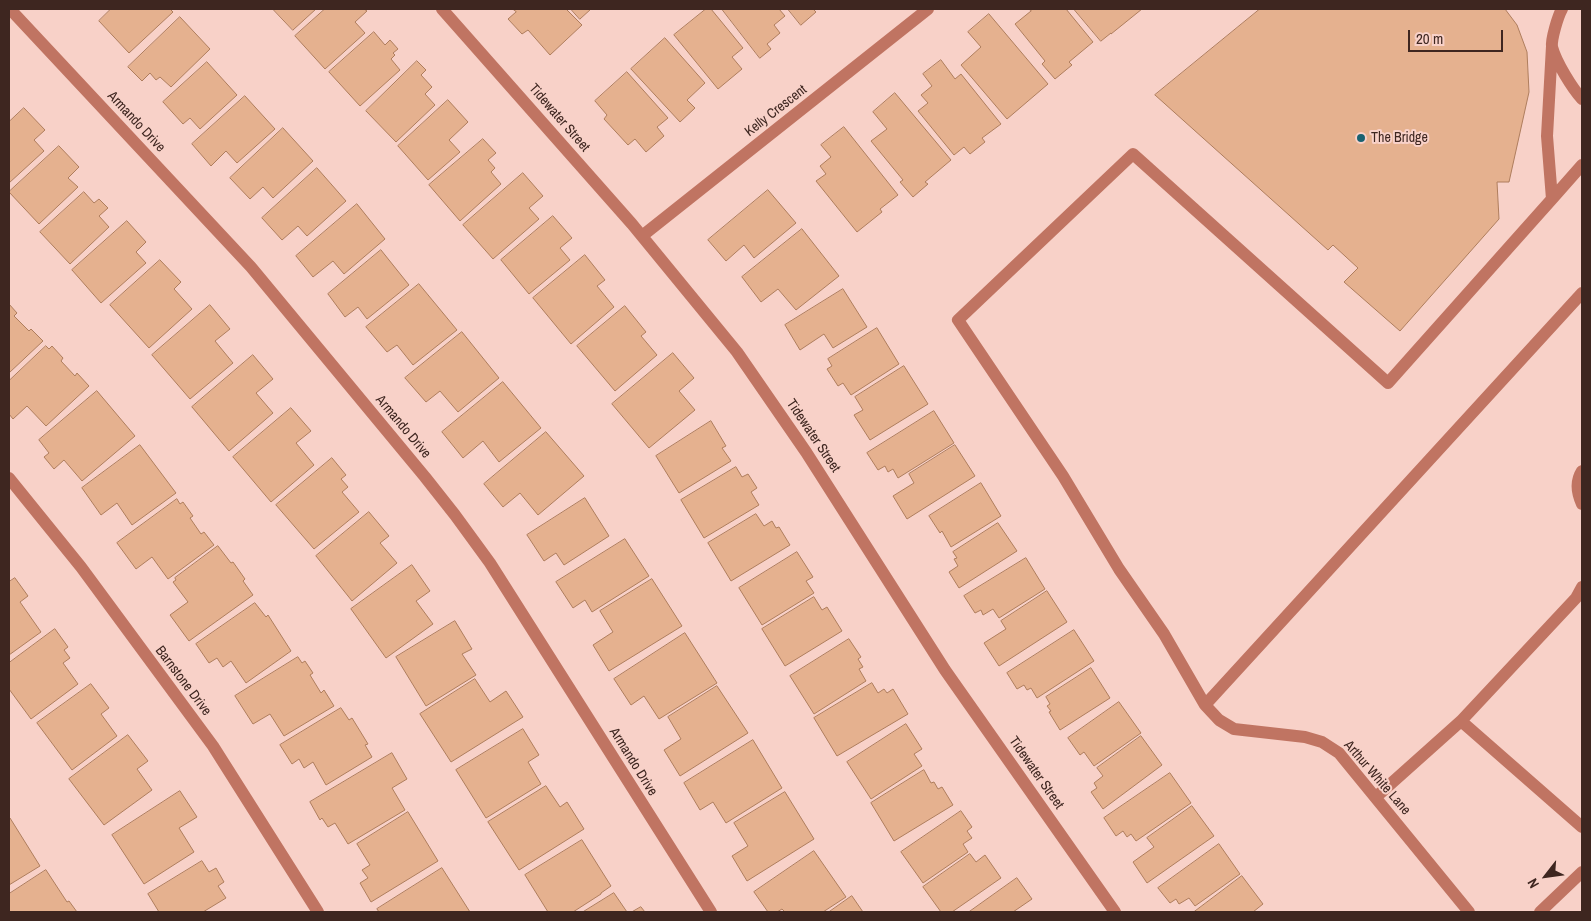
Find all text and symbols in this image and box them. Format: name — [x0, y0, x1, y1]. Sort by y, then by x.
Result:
scale bar — [1411, 20, 1506, 52]
text: 20 m — [1416, 28, 1443, 49]
street label: Tidewater Street — [525, 81, 593, 155]
street label: Kelly Crescent — [742, 82, 810, 140]
street label: Armando Drive — [104, 88, 168, 156]
place label: The Bridge — [1371, 130, 1428, 146]
marker: The Bridge — [1355, 132, 1367, 144]
street label: Armando Drive — [372, 392, 434, 462]
street label: Tidewater Street — [782, 396, 844, 476]
street label: Barnstone Drive — [151, 643, 215, 719]
street label: Armando Drive — [605, 725, 661, 799]
street label: Tidewater Street — [1005, 734, 1067, 812]
street label: Arthur White Lane — [1340, 737, 1414, 819]
north arrow — [1521, 851, 1571, 901]
text: N — [1523, 875, 1543, 892]

